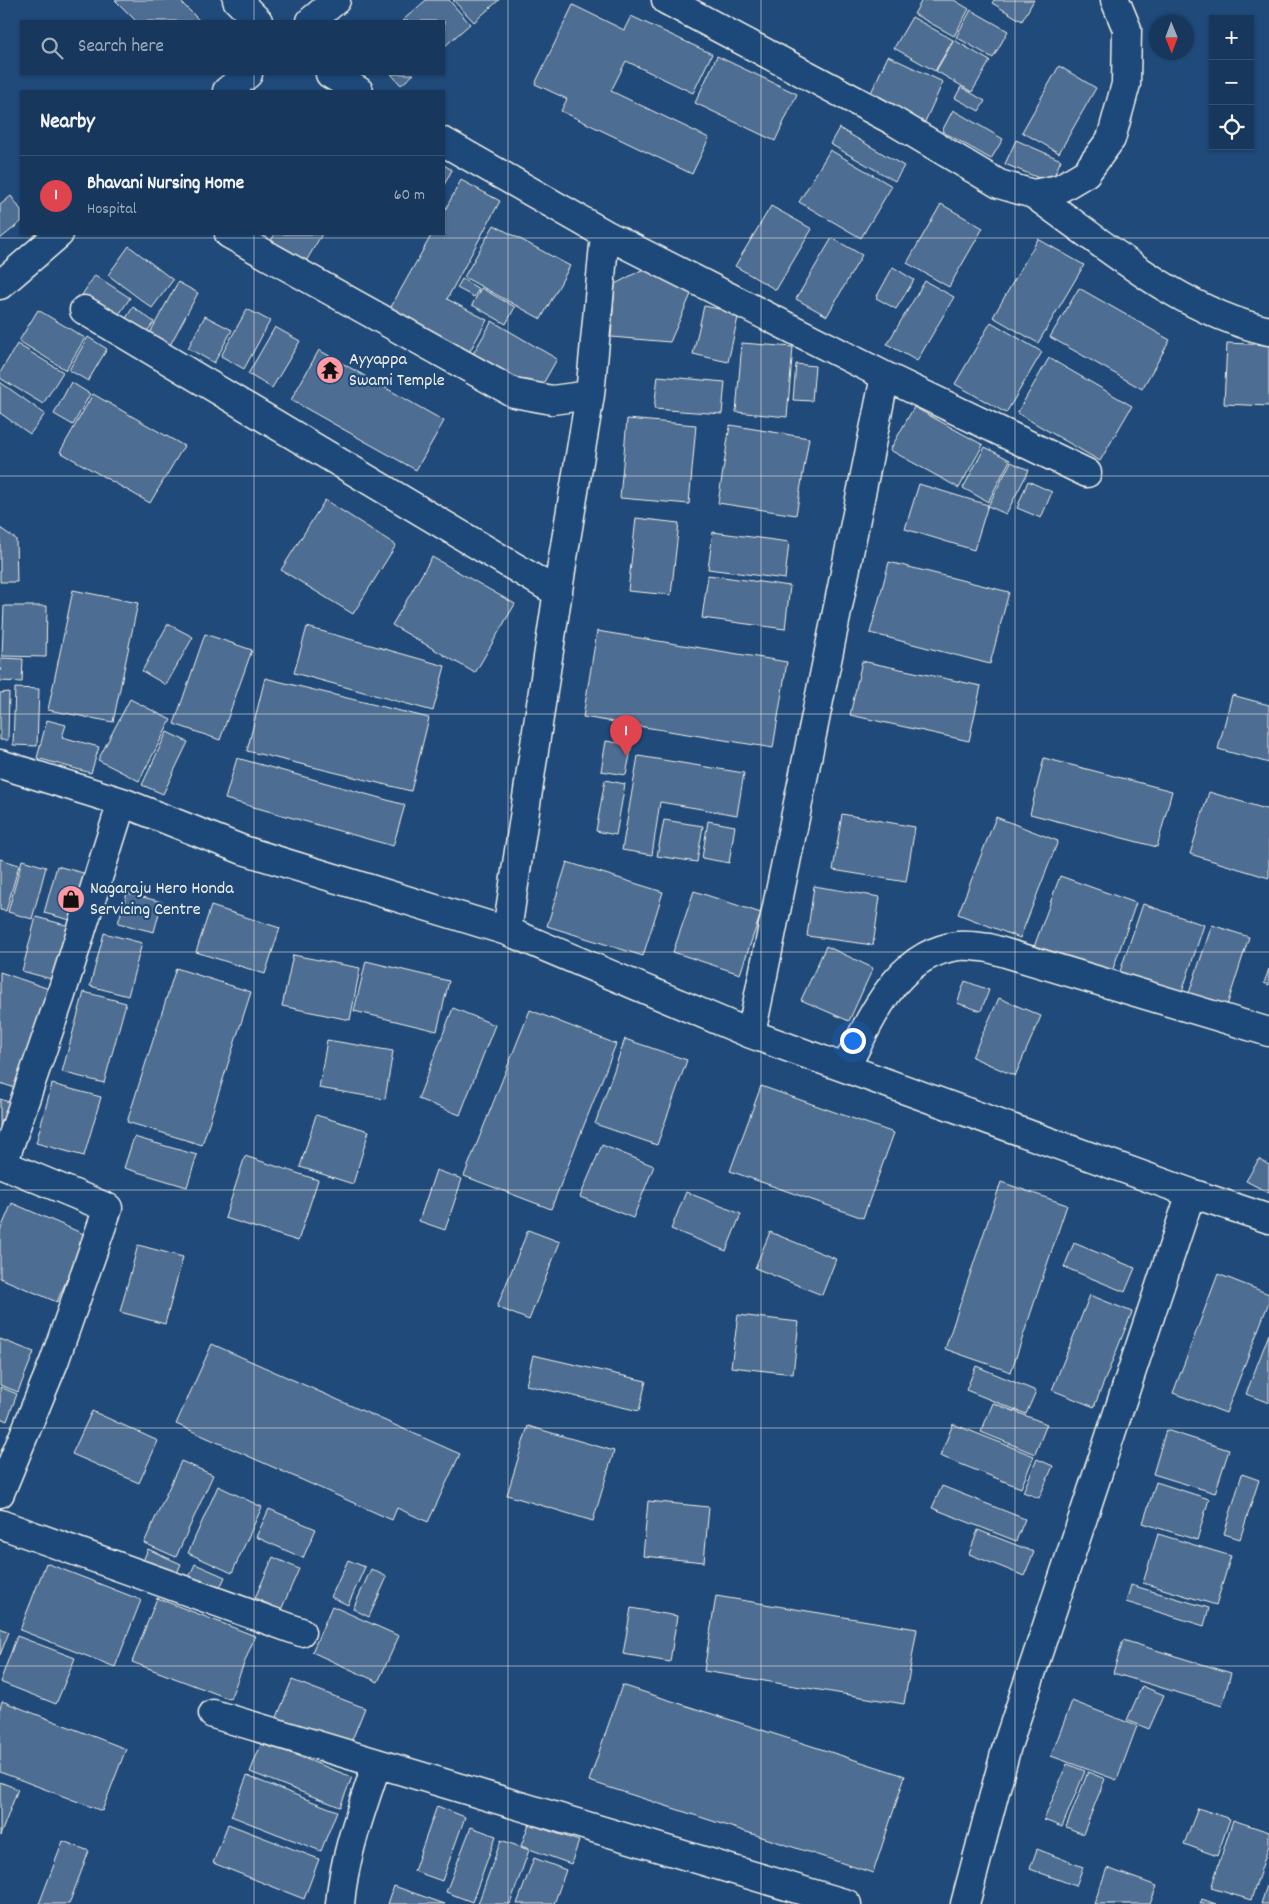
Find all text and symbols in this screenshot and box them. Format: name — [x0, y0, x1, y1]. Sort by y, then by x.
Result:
north arrow — [1149, 15, 1194, 60]
map controls — [1209, 15, 1254, 150]
button: + — [1209, 15, 1254, 60]
search box — [20, 20, 445, 75]
icon: search — [38, 34, 66, 62]
text: Search here — [78, 34, 164, 61]
button: − — [1209, 60, 1254, 105]
button: locate — [1209, 105, 1254, 150]
text: Nearby — [40, 108, 95, 138]
text: Bhavani Nursing Home — [87, 171, 244, 198]
text: 1 — [54, 184, 58, 207]
text: 60 m — [394, 184, 425, 207]
text: Hospital — [87, 198, 137, 221]
place label: Ayyappa Swami Temple — [349, 348, 445, 394]
temple icon: Ayyappa Swami Temple — [315, 355, 345, 385]
pin: 1 — [610, 715, 642, 756]
place label: Nagaraju Hero Honda Servicing Centre — [90, 877, 234, 923]
shop icon: Nagaraju Hero Honda Servicing Centre — [56, 884, 86, 914]
your location — [840, 1028, 866, 1054]

